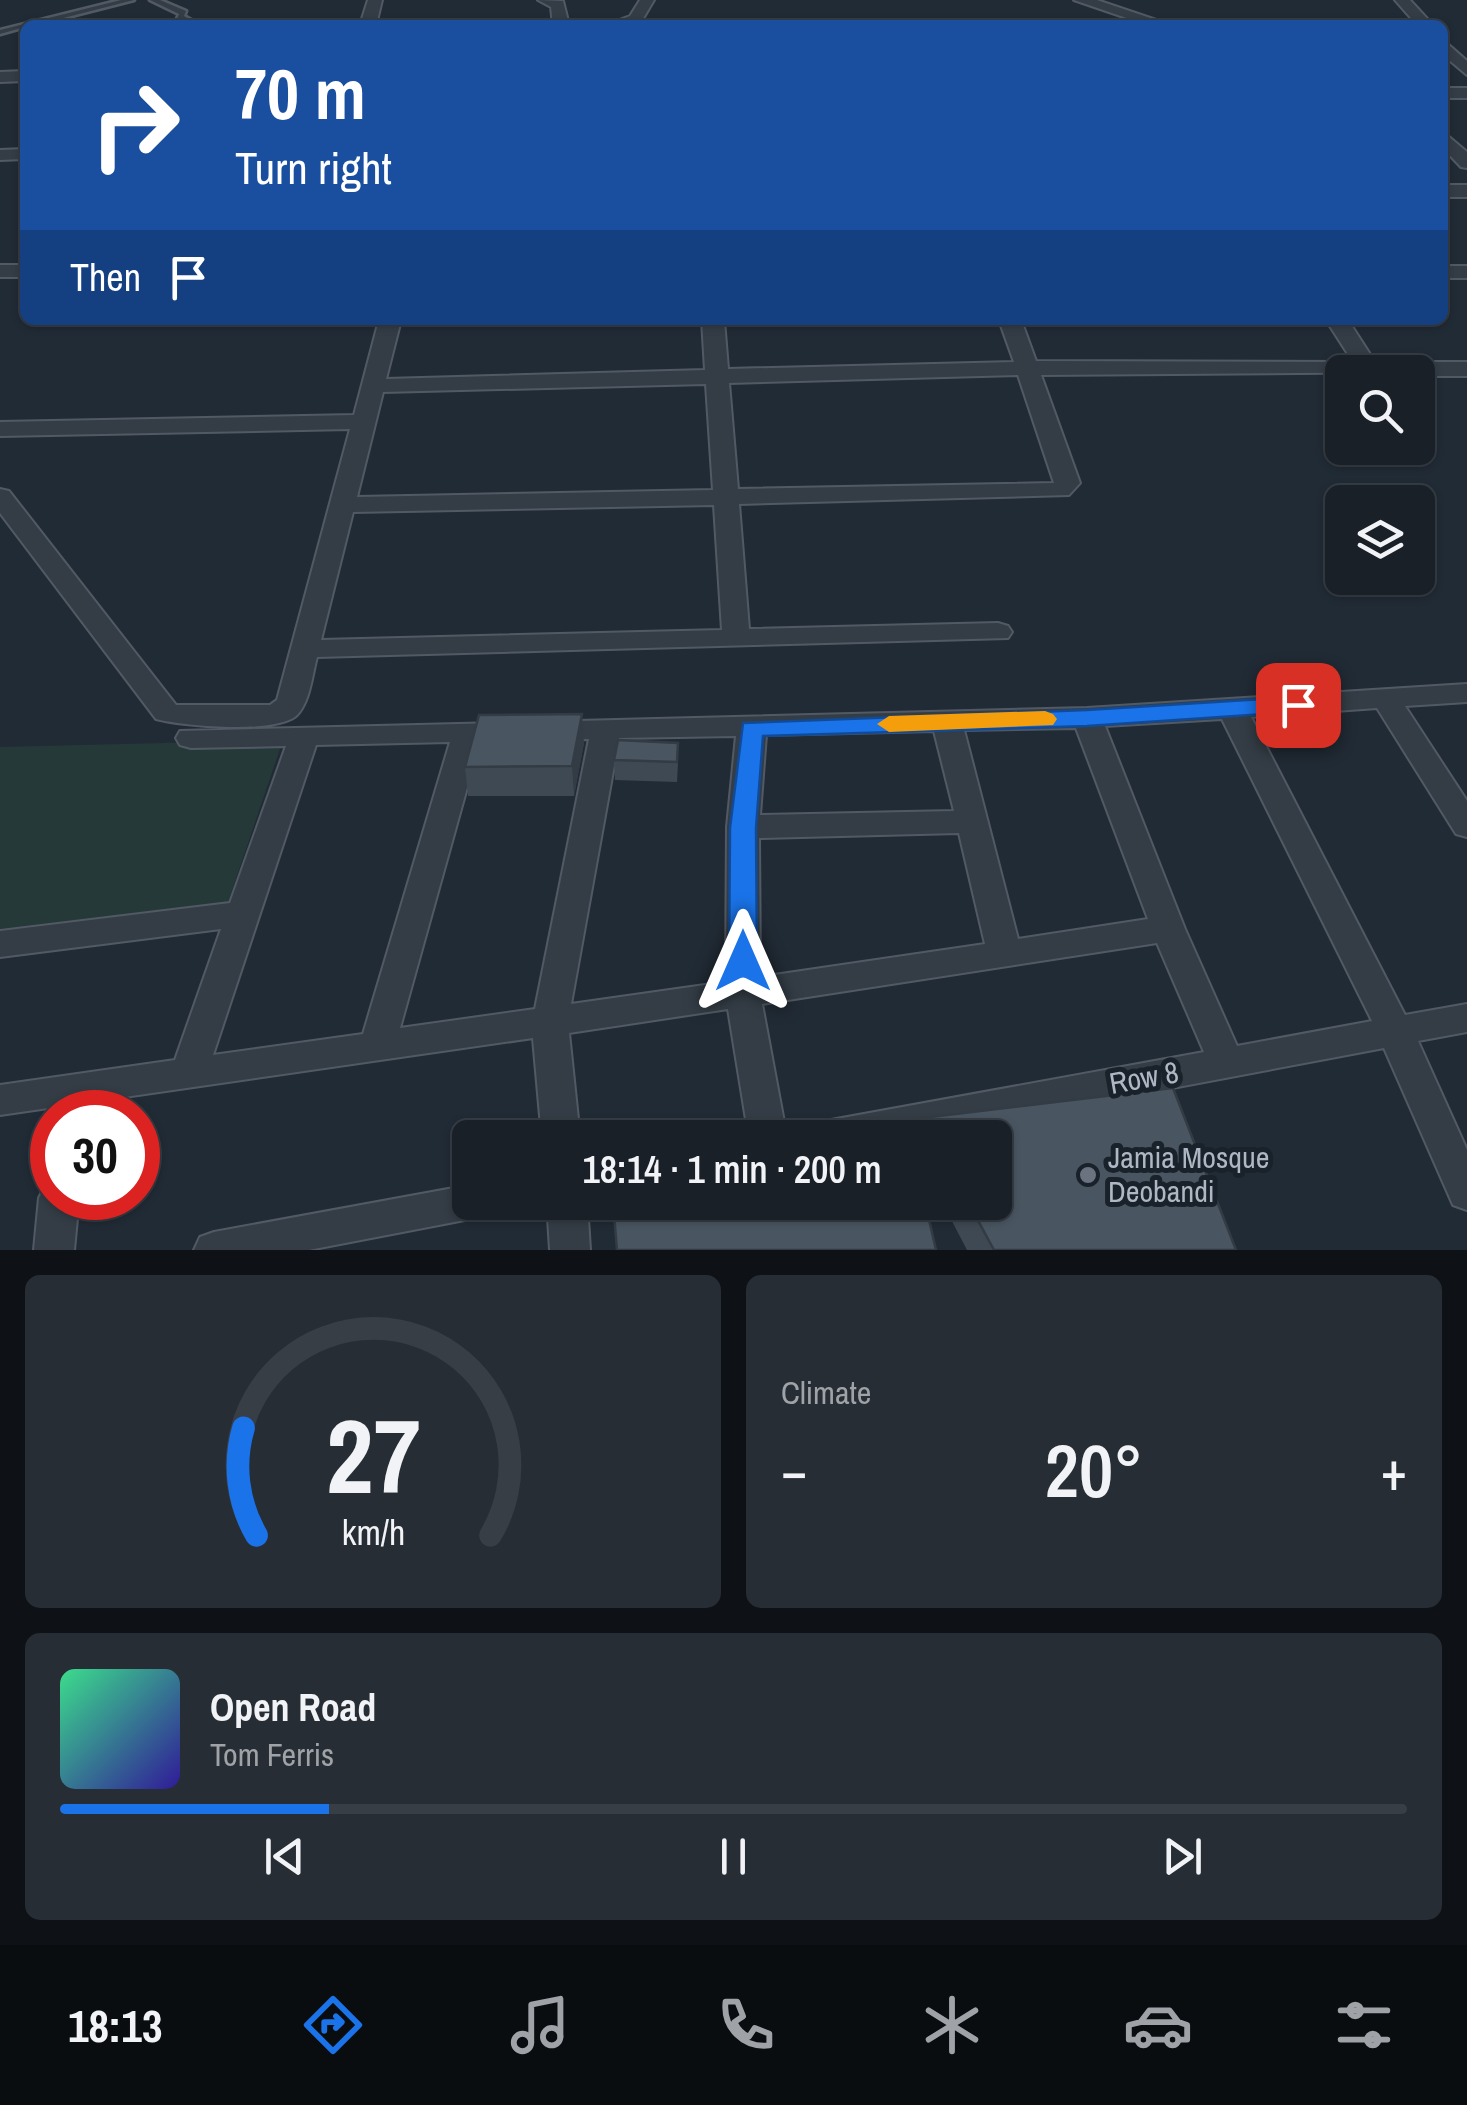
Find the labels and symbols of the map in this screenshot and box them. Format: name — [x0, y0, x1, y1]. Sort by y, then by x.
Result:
pin — [1256, 663, 1341, 748]
position arrow — [691, 909, 795, 1013]
street label: Row 8 — [1106, 1051, 1182, 1103]
speed limit sign: 30 — [30, 1090, 160, 1220]
place label: Jamia Mosque Deobandi — [1108, 1137, 1269, 1211]
marker: Jamia Mosque Deobandi — [1077, 1164, 1099, 1186]

